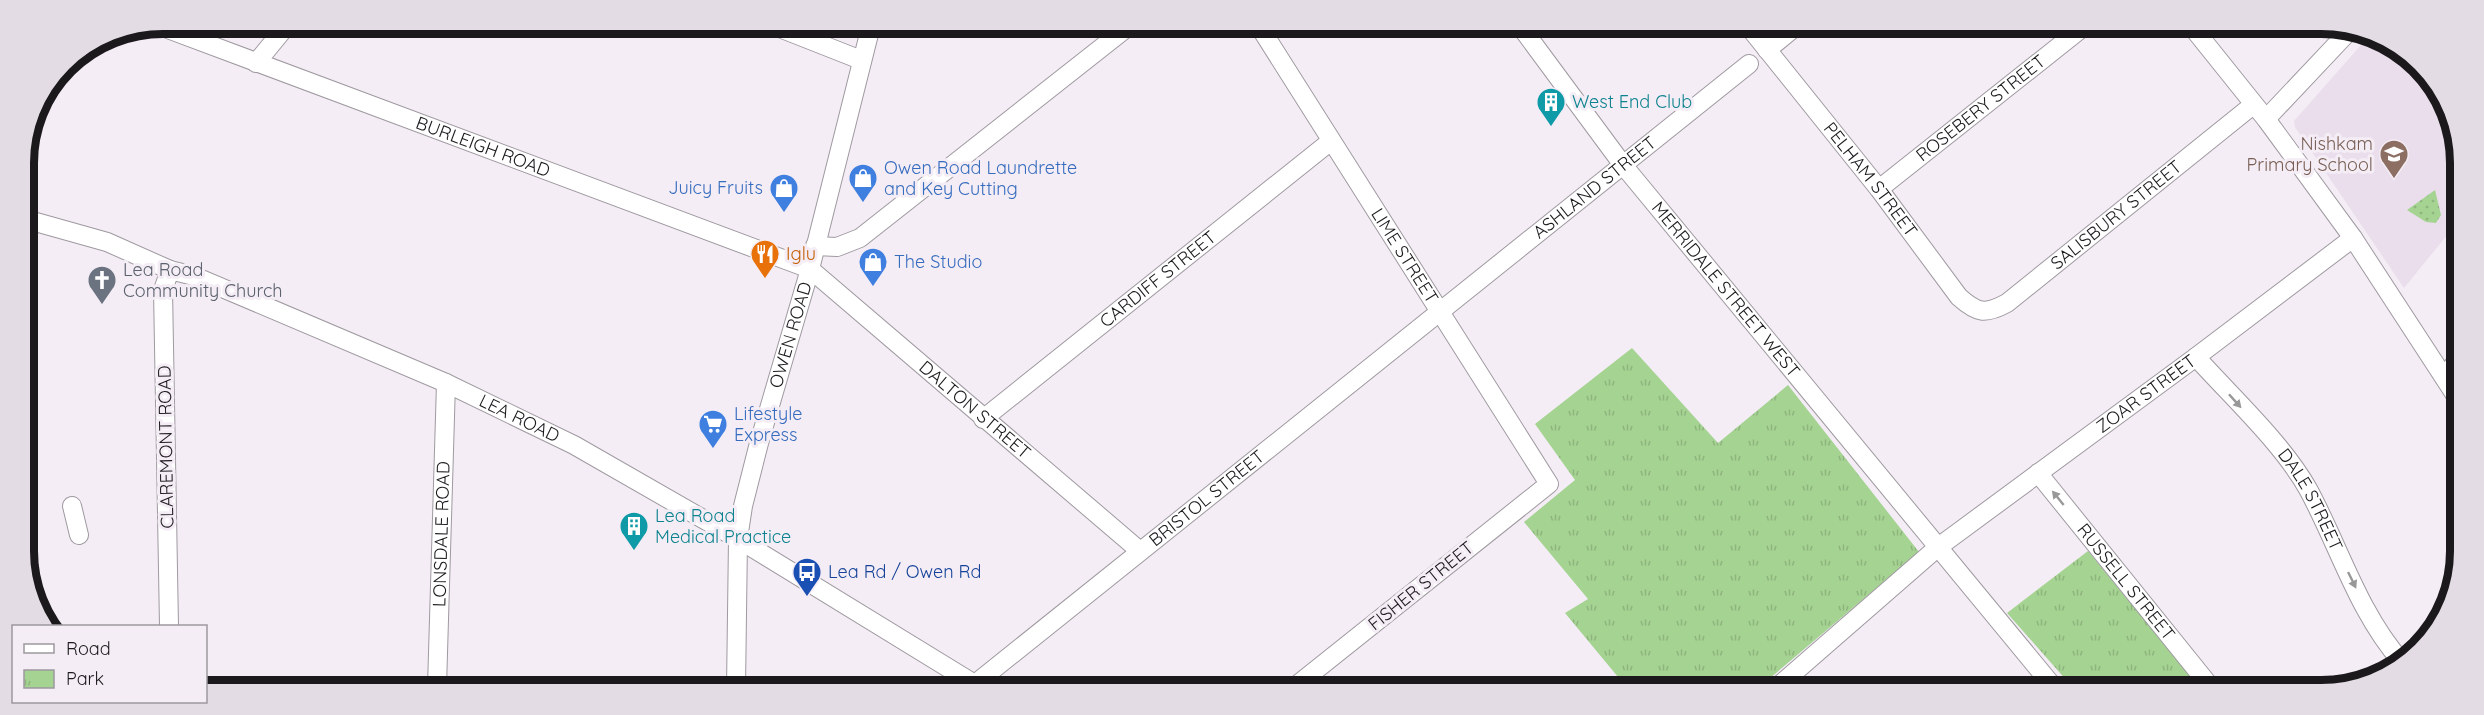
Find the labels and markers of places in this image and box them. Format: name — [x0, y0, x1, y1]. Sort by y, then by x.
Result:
building icon: West End Club — [1535, 86, 1567, 128]
place label: West End Club — [1572, 90, 1692, 113]
place label: Nishkam Primary School — [2247, 132, 2373, 176]
school or university icon: Nishkam Primary School — [2378, 138, 2410, 180]
place label: Owen Road Laundrette and Key Cutting — [884, 156, 1077, 200]
shop icon: Owen Road Laundrette and Key Cutting — [847, 162, 879, 204]
shop icon: Juicy Fruits — [768, 172, 800, 214]
place label: Juicy Fruits — [668, 176, 763, 199]
restaurant icon: Iglu — [749, 238, 781, 280]
place label: Iglu — [786, 242, 816, 265]
shop icon: The Studio — [857, 246, 889, 288]
place label: The Studio — [894, 250, 982, 273]
place label: Lea Road Community Church — [123, 258, 283, 302]
church icon: Lea Road Community Church — [86, 264, 118, 306]
place label: Lifestyle Express — [734, 402, 802, 446]
supermarket icon: Lifestyle Express — [697, 408, 729, 450]
place label: Lea Road Medical Practice — [655, 504, 791, 548]
building icon: Lea Road Medical Practice — [618, 510, 650, 552]
bus stop icon: Lea Rd / Owen Rd — [791, 556, 823, 598]
place label: Lea Rd / Owen Rd — [828, 560, 981, 583]

